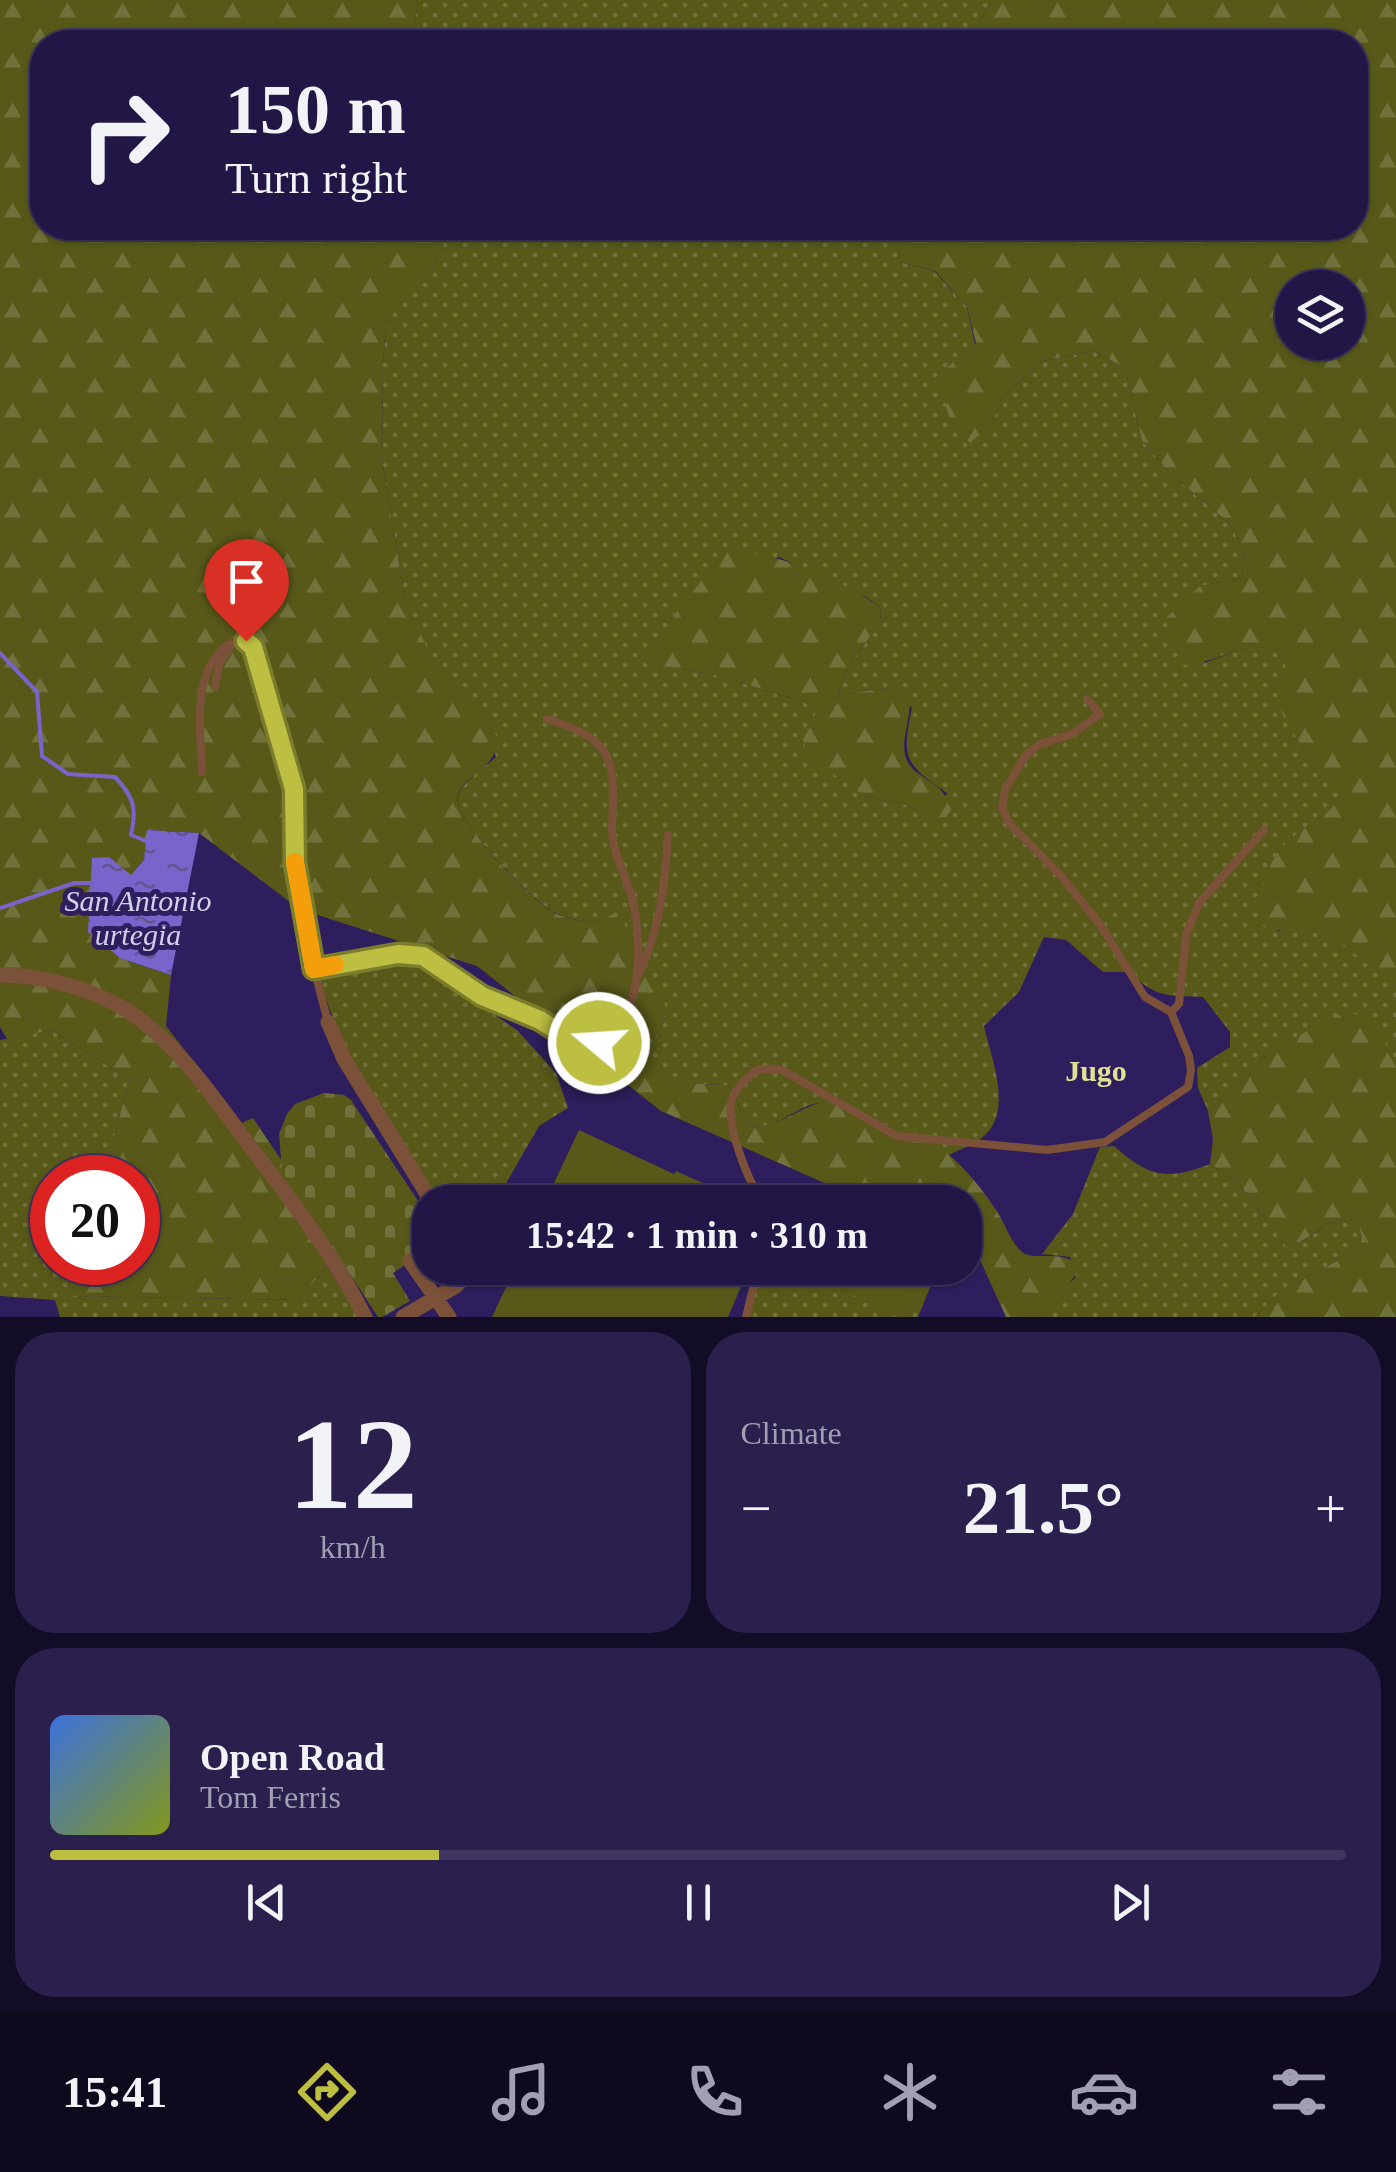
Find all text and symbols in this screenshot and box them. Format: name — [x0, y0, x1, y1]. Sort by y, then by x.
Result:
icon: right — [60, 70, 190, 200]
text: 150 m — [225, 71, 406, 148]
text: Turn right — [225, 153, 407, 203]
map controls — [1275, 270, 1365, 360]
button: layers — [1275, 270, 1365, 360]
pin — [204, 539, 289, 642]
icon: arrive — [219, 554, 274, 609]
water label: San Antonio urtegia — [65, 884, 211, 951]
position arrow — [547, 991, 651, 1095]
district label: Jugo — [1065, 1054, 1127, 1087]
speed limit sign: 20 — [30, 1155, 160, 1285]
text: 15:42 · 1 min · 310 m — [526, 1214, 868, 1256]
text: 12 — [288, 1392, 418, 1536]
text: Climate — [741, 1415, 842, 1451]
text: 21.5° — [963, 1466, 1124, 1549]
text: − — [741, 1478, 772, 1539]
text: + — [1315, 1478, 1346, 1539]
text: km/h — [320, 1529, 386, 1565]
text: Open Road — [200, 1736, 385, 1778]
text: Tom Ferris — [200, 1779, 341, 1815]
icon: previous — [239, 1875, 294, 1930]
icon: pause — [671, 1875, 726, 1930]
icon: next — [1103, 1875, 1158, 1930]
icon: directions — [292, 2057, 362, 2127]
icon: music — [486, 2057, 556, 2127]
icon: phone — [680, 2057, 750, 2127]
icon: climate — [875, 2057, 945, 2127]
icon: car — [1069, 2057, 1139, 2127]
icon: filters — [1264, 2057, 1334, 2127]
text: 15:41 — [62, 2067, 167, 2117]

